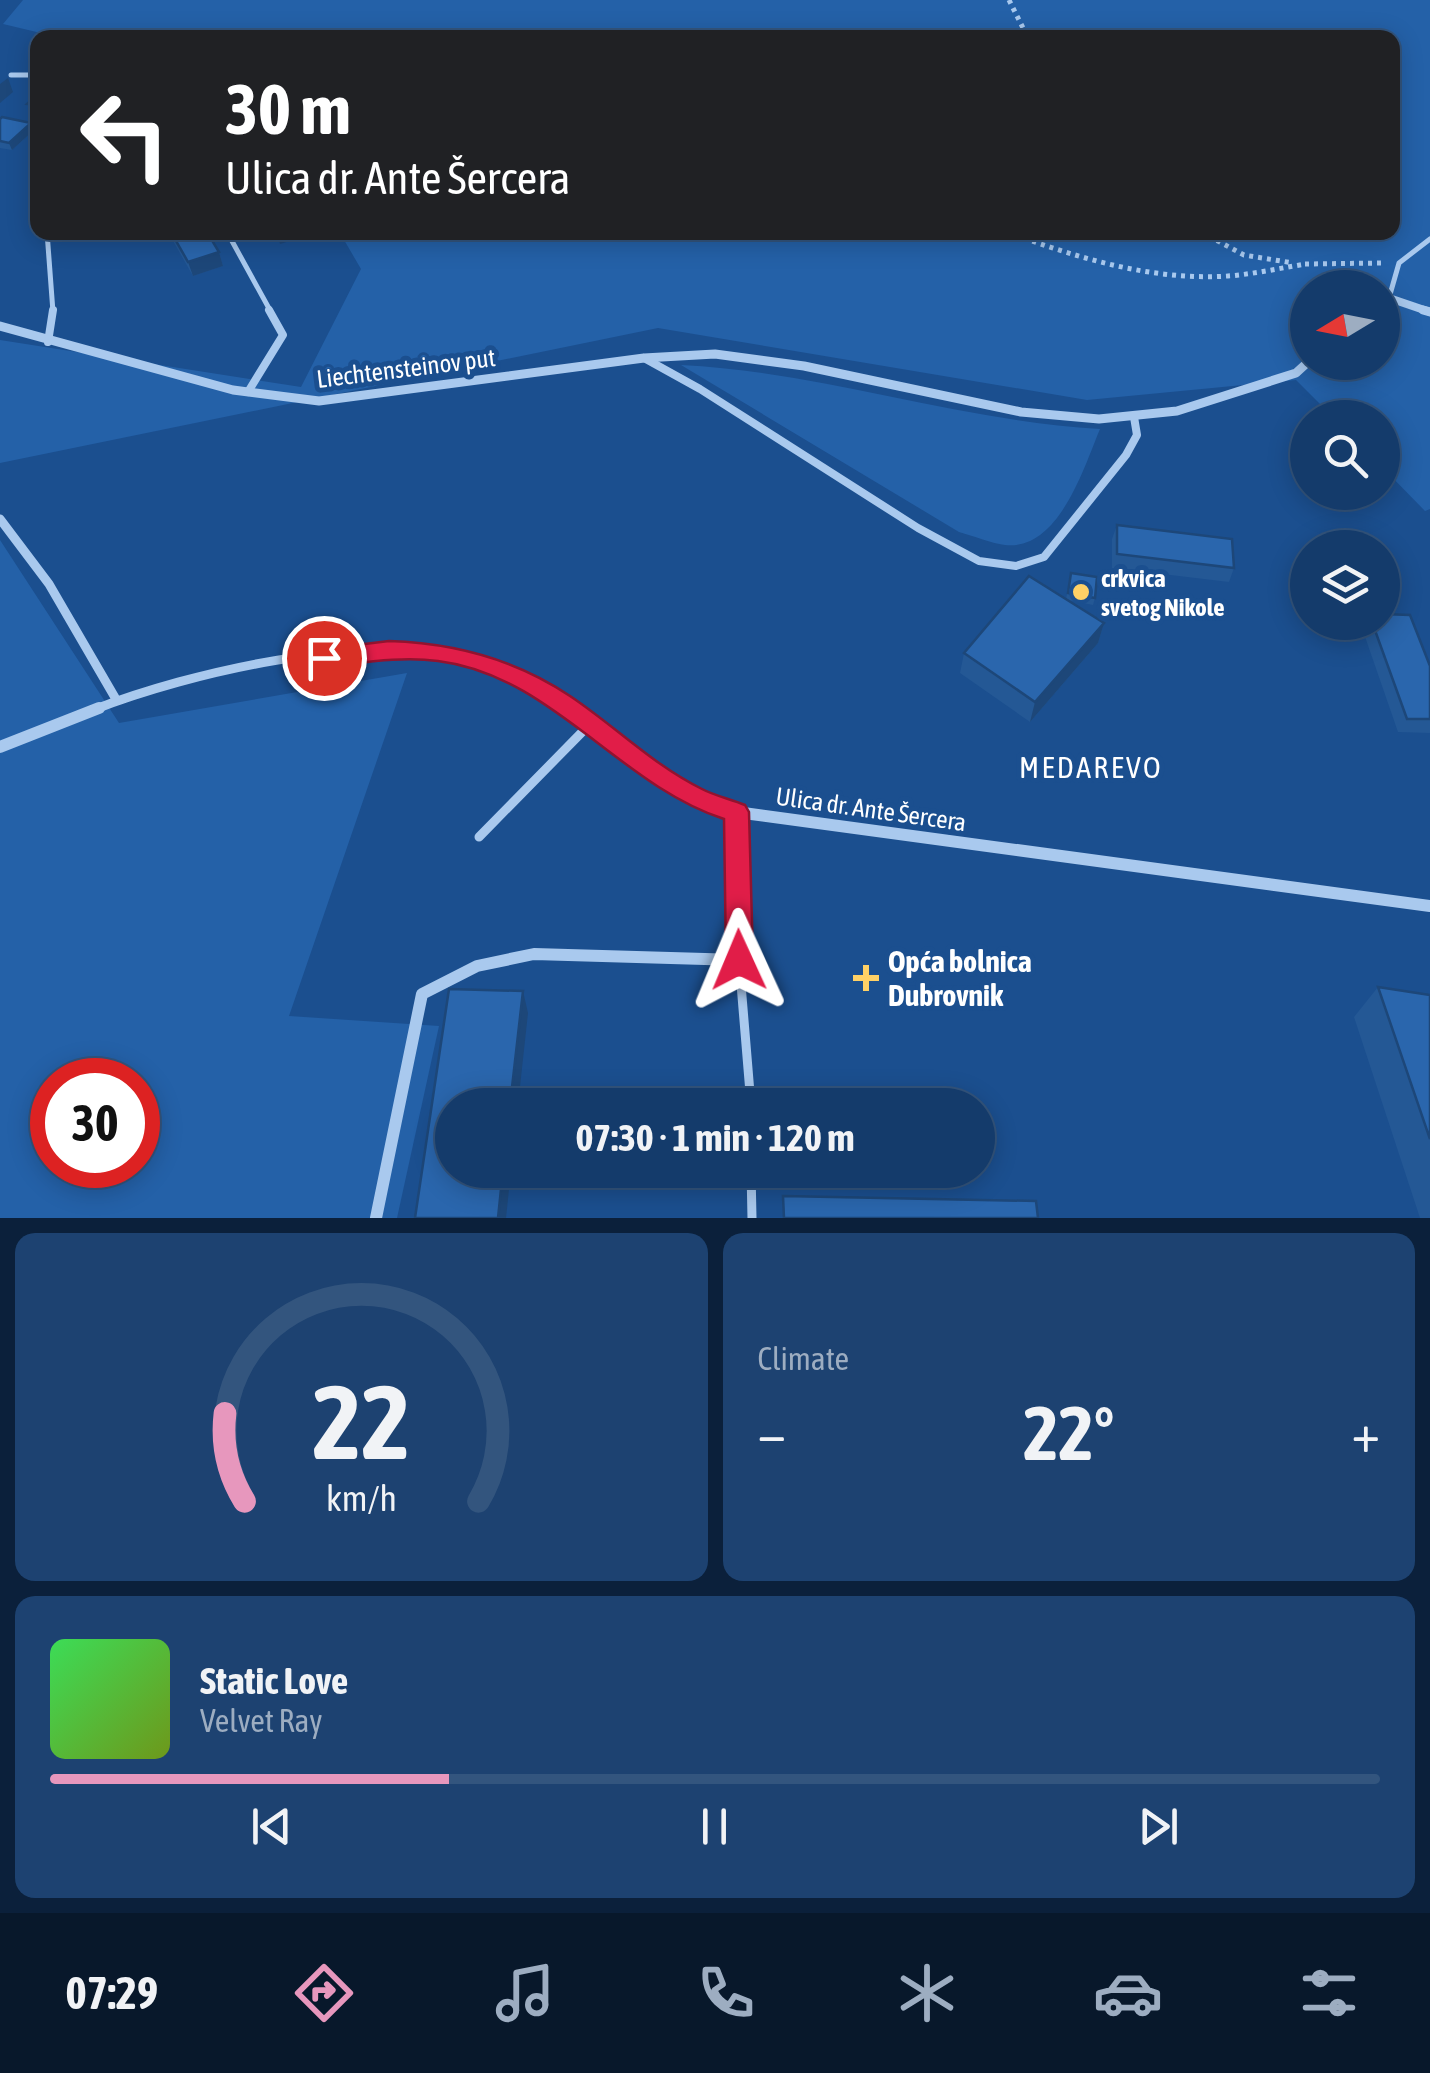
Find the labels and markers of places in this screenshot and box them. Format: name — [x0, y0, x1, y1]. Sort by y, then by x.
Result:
place label: crkvica svetog Nikole — [1101, 564, 1225, 621]
marker: crkvica svetog Nikole — [1070, 581, 1092, 603]
pin — [282, 616, 367, 701]
place label: Opća bolnica Dubrovnik — [888, 944, 1032, 1012]
marker: Opća bolnica Dubrovnik — [853, 965, 879, 991]

